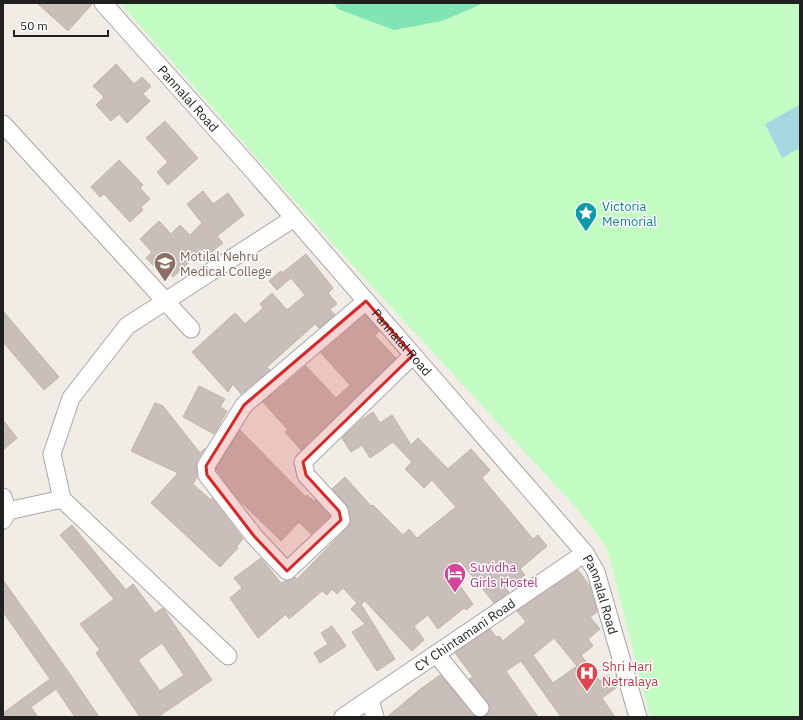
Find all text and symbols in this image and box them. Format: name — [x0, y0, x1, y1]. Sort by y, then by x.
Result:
scale bar — [14, 12, 108, 38]
text: 50 m — [20, 18, 48, 33]
street label: Pannalal Road — [154, 62, 223, 135]
place label: Victoria Memorial — [602, 198, 657, 230]
place icon: Victoria Memorial — [573, 200, 599, 233]
place label: Motilal Nehru Medical College — [180, 248, 272, 280]
school or university icon: Motilal Nehru Medical College — [152, 250, 178, 283]
street label: Pannalal Road — [368, 305, 436, 379]
street label: Pannalal Road — [579, 551, 622, 636]
place label: Suvidha Girls Hostel — [470, 559, 538, 591]
hotel icon: Suvidha Girls Hostel — [442, 561, 468, 594]
street label: CY Chintamani Road — [411, 594, 518, 675]
place label: Shri Hari Netralaya — [602, 658, 658, 690]
hospital icon: Shri Hari Netralaya — [574, 660, 600, 693]

